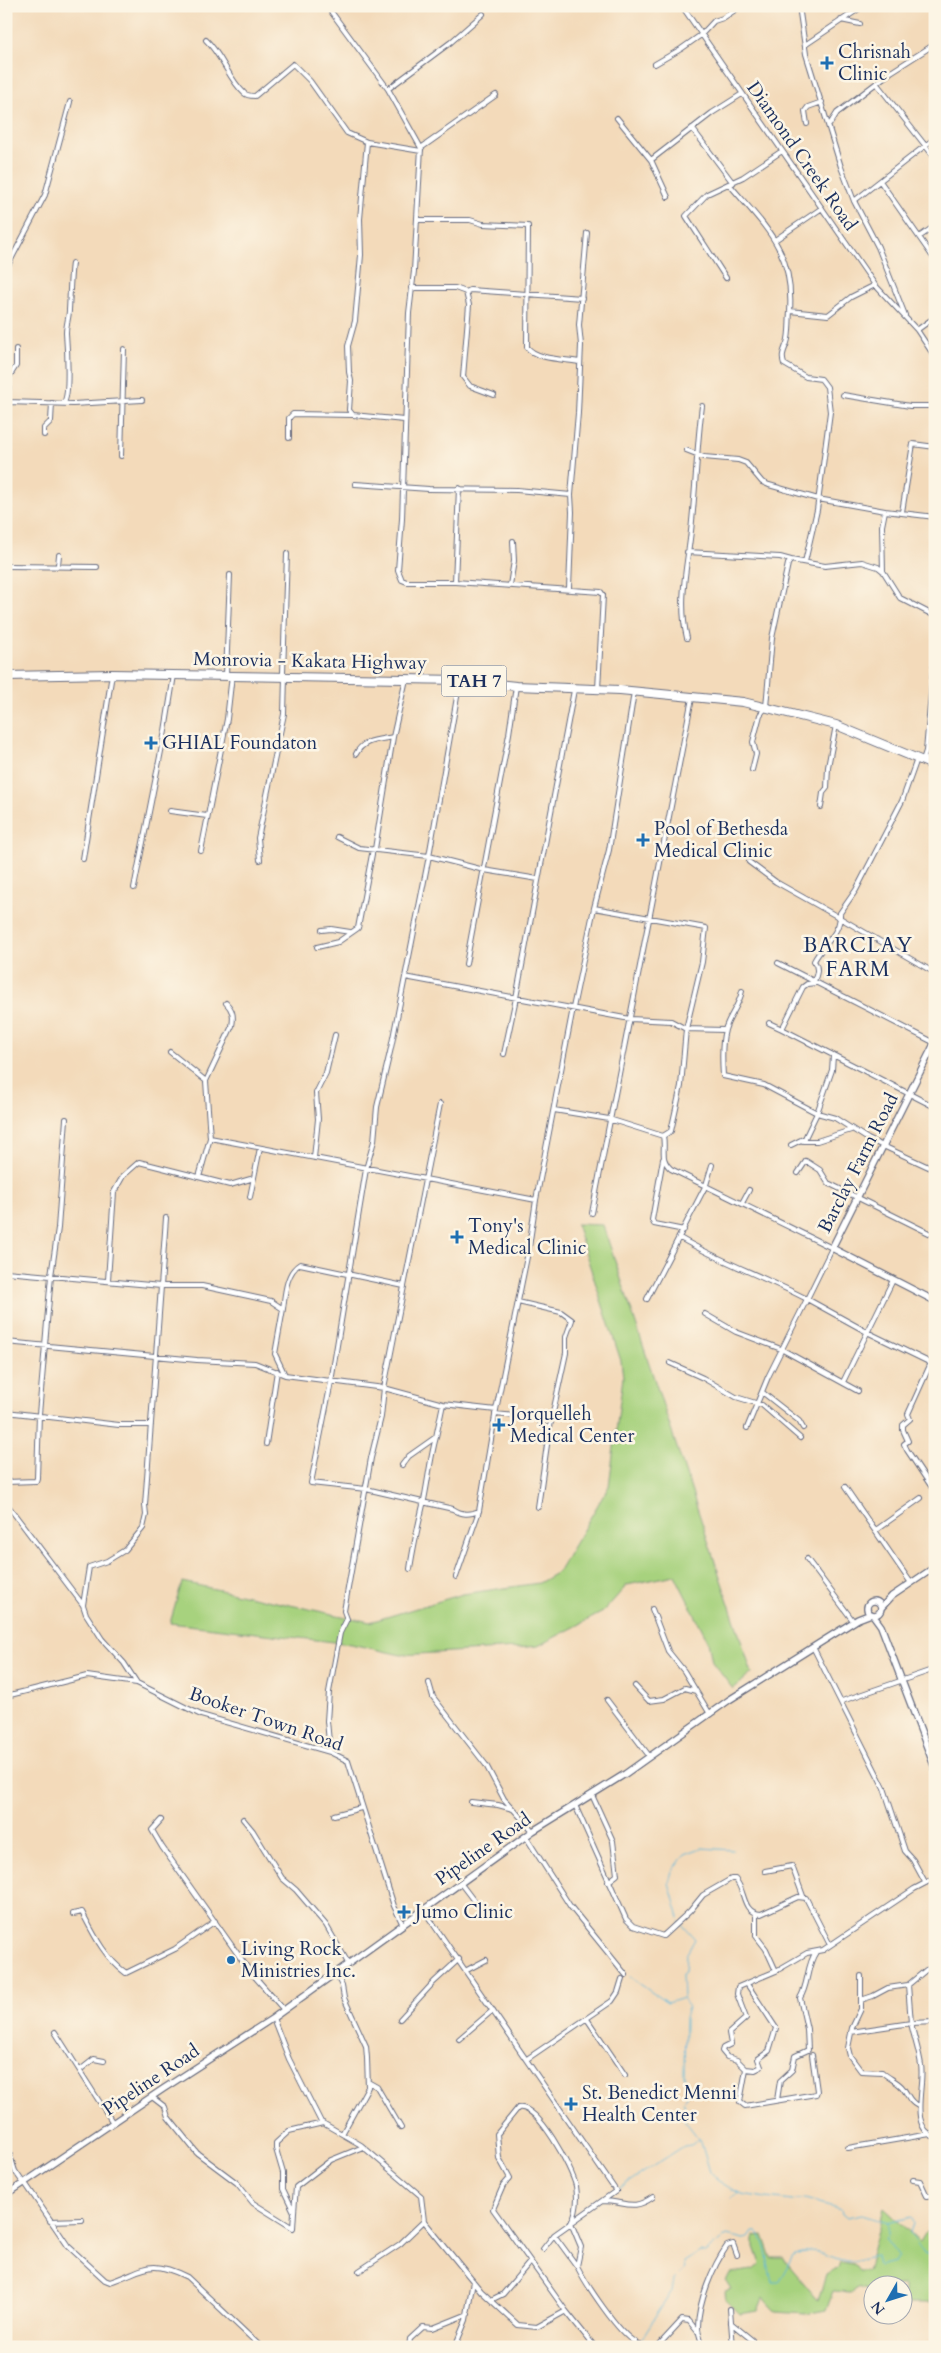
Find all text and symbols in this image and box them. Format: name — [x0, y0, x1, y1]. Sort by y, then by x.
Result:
place label: Chrisnah Clinic — [838, 39, 912, 87]
marker: Chrisnah Clinic — [820, 56, 834, 70]
street label: Diamond Creek Road — [741, 76, 863, 236]
street label: Monrovia - Kakata Highway — [193, 646, 427, 676]
road number: TAH 7 — [442, 666, 506, 696]
place label: GHIAL Foundaton — [162, 730, 317, 756]
marker: GHIAL Foundaton — [144, 736, 158, 750]
place label: Pool of Bethesda Medical Clinic — [654, 816, 788, 864]
marker: Pool of Bethesda Medical Clinic — [636, 833, 650, 847]
district label: BARCLAY FARM — [803, 931, 913, 984]
street label: Barclay Farm Road — [812, 1089, 904, 1237]
place label: Tony's Medical Clinic — [468, 1213, 587, 1261]
marker: Tony's Medical Clinic — [450, 1230, 464, 1244]
place label: Jorquelleh Medical Center — [507, 1401, 634, 1449]
marker: Jorquelleh Medical Center — [492, 1418, 506, 1432]
street label: Booker Town Road — [185, 1680, 347, 1758]
street label: Pipeline Road — [430, 1806, 536, 1892]
place label: Jumo Clinic — [412, 1899, 513, 1925]
marker: Jumo Clinic — [397, 1905, 411, 1919]
place label: Living Rock Ministries Inc. — [241, 1936, 356, 1984]
marker: Living Rock Ministries Inc. — [225, 1954, 237, 1966]
street label: Pipeline Road — [97, 2038, 205, 2122]
place label: St. Benedict Menni Health Center — [582, 2080, 737, 2128]
marker: St. Benedict Menni Health Center — [564, 2097, 578, 2111]
north arrow — [864, 2276, 914, 2326]
text: N — [867, 2297, 889, 2319]

